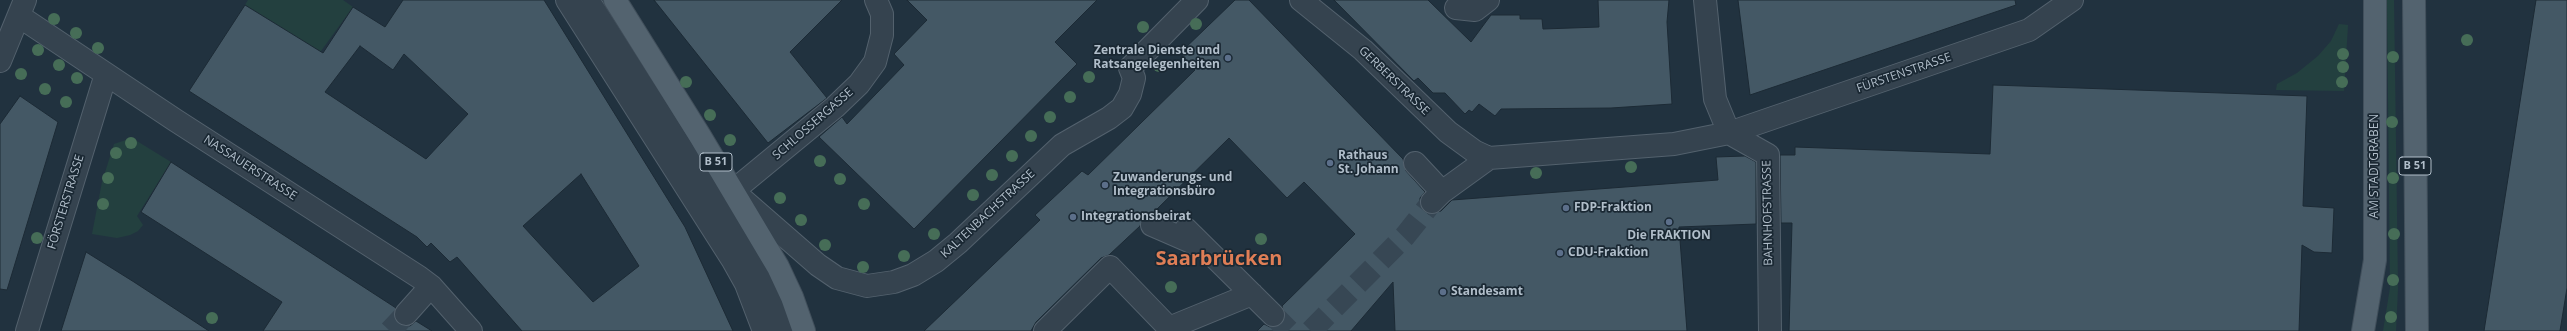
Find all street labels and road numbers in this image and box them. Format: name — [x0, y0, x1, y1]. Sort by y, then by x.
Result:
street label: GERBERSTRASSE — [1356, 44, 1432, 118]
street label: FÜRSTENSTRASSE — [1855, 50, 1953, 96]
street label: SCHLOSSERGASSE — [770, 85, 856, 163]
street label: AM STADTGRABEN — [2368, 114, 2382, 218]
street label: NASSAUERSTRASSE — [201, 132, 299, 204]
street label: FÖRSTERSTRASSE — [45, 153, 87, 251]
road number: B 51 — [700, 153, 732, 171]
road number: B 51 — [2399, 157, 2431, 175]
street label: BAHNHOFSTRASSE — [1760, 160, 1776, 266]
street label: KALTENBACHSTRASSE — [938, 167, 1038, 261]

